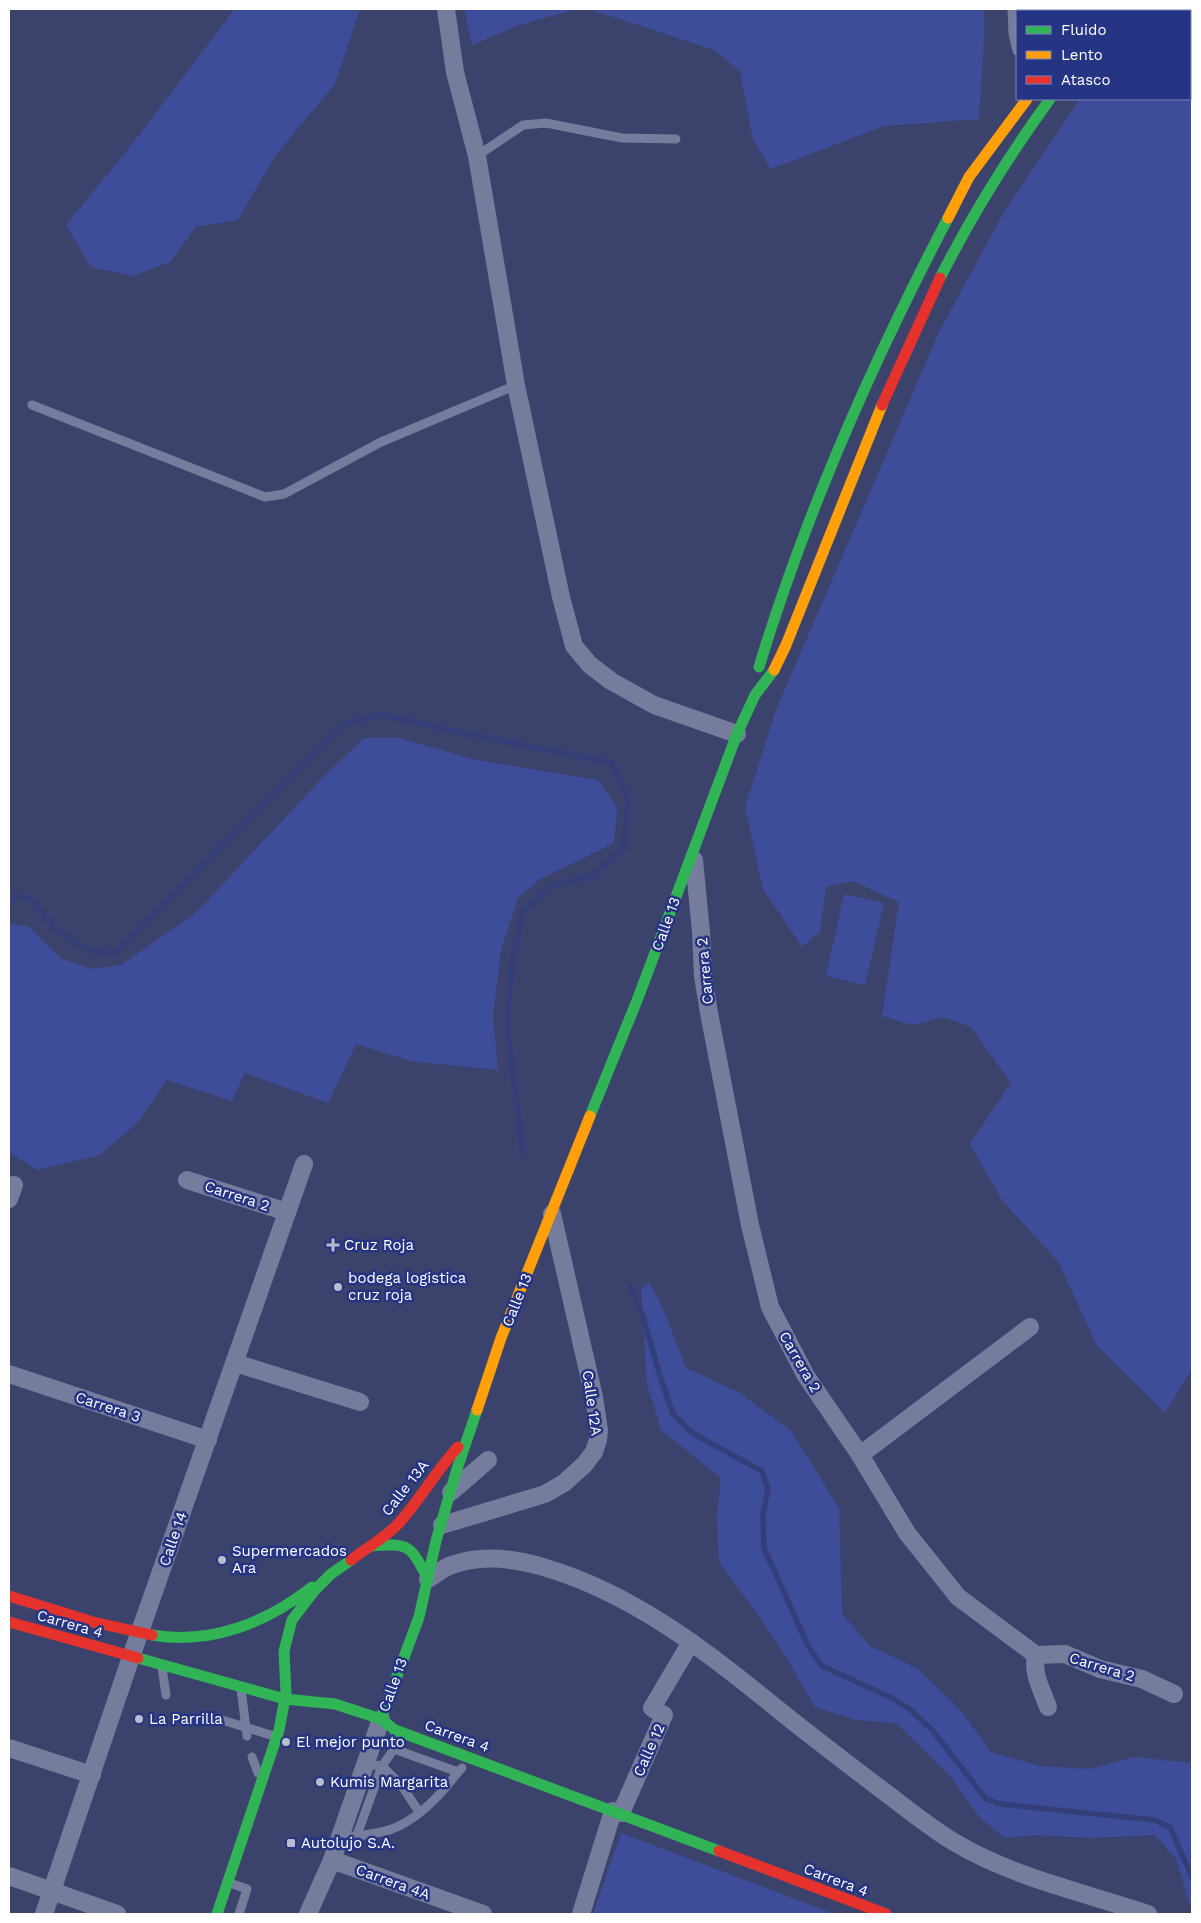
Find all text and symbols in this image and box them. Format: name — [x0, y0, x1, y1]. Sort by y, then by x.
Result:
legend — [1016, 10, 1191, 100]
text: Fluido — [1061, 21, 1106, 39]
text: Lento — [1061, 46, 1103, 64]
text: Atasco — [1061, 71, 1110, 89]
street label: Calle 13 — [648, 895, 684, 953]
street label: Carrera 2 — [693, 937, 717, 1005]
street label: Carrera 2 — [202, 1177, 272, 1215]
place label: Cruz Roja — [344, 1236, 415, 1254]
marker: Cruz Roja — [326, 1238, 340, 1252]
place label: bodega logistica cruz roja — [348, 1269, 467, 1304]
street label: Calle 13 — [498, 1271, 536, 1329]
marker: bodega logistica cruz roja — [332, 1281, 344, 1293]
street label: Carrera 2 — [775, 1328, 825, 1396]
street label: Calle 12A — [578, 1369, 606, 1437]
street label: Carrera 3 — [73, 1388, 143, 1426]
street label: Calle 13A — [378, 1456, 432, 1520]
street label: Calle 14 — [155, 1509, 191, 1569]
place label: Supermercados Ara — [232, 1542, 347, 1577]
marker: Supermercados Ara — [216, 1554, 228, 1566]
street label: Carrera 4 — [35, 1606, 105, 1642]
street label: Carrera 2 — [1067, 1649, 1137, 1685]
street label: Calle 13 — [375, 1656, 411, 1714]
place label: La Parrilla — [149, 1710, 223, 1728]
marker: La Parrilla — [133, 1713, 145, 1725]
street label: Carrera 4 — [422, 1716, 492, 1756]
street label: Calle 12 — [629, 1721, 669, 1779]
place label: El mejor punto — [296, 1733, 405, 1751]
marker: El mejor punto — [280, 1736, 292, 1748]
place label: Kumis Margarita — [330, 1773, 449, 1791]
marker: Kumis Margarita — [314, 1776, 326, 1788]
place label: Autolujo S.A. — [301, 1834, 395, 1852]
marker: Autolujo S.A. — [285, 1837, 297, 1849]
street label: Carrera 4 — [801, 1859, 871, 1901]
street label: Carrera 4A — [353, 1860, 433, 1904]

